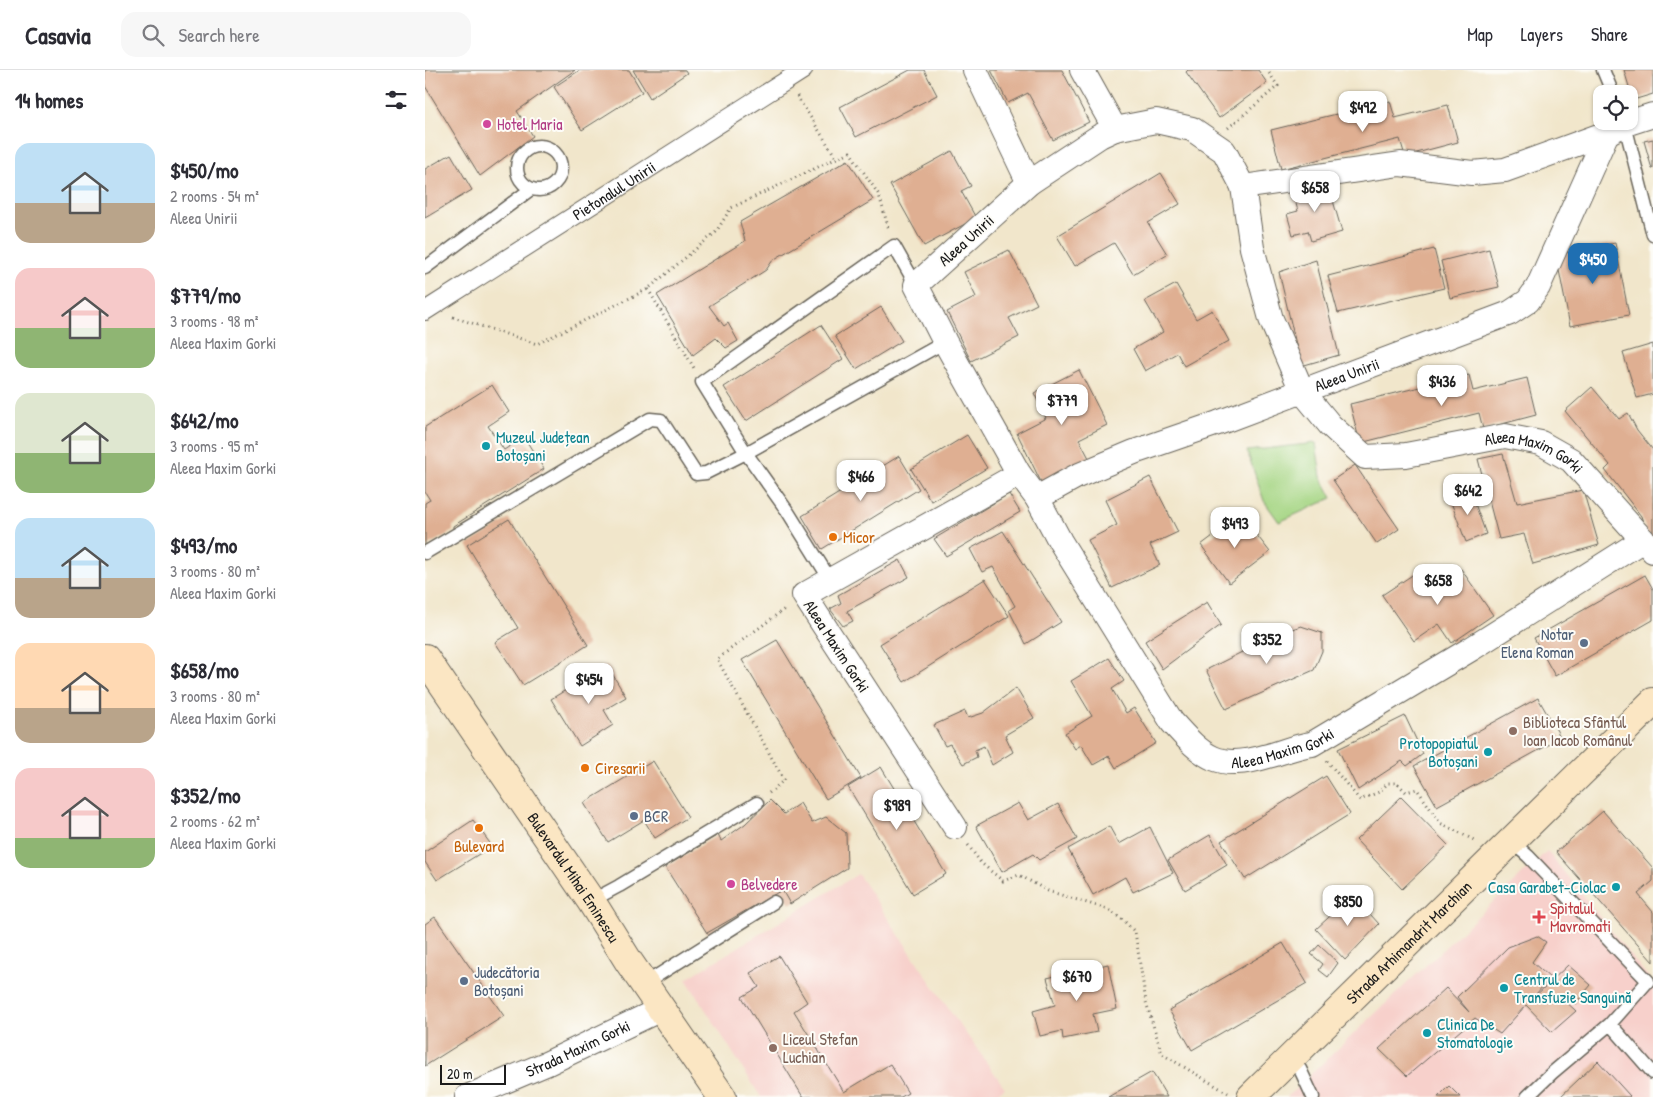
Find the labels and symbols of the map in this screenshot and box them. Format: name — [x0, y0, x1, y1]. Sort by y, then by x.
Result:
pin: $492 — [1333, 90, 1393, 133]
place label: Hotel Maria — [497, 113, 563, 135]
marker: Hotel Maria — [481, 118, 493, 130]
street label: Pietonalul Unirii — [568, 156, 660, 225]
pin: $658 — [1285, 170, 1345, 213]
street label: Aleea Unirii — [933, 209, 999, 271]
pin: $450 — [1563, 242, 1623, 285]
street label: Aleea Unirii — [1311, 352, 1382, 397]
pin: $436 — [1412, 364, 1472, 407]
pin: $779 — [1032, 384, 1092, 426]
street label: Aleea Maxim Gorki — [1482, 425, 1589, 478]
place label: Muzeul Județean Botoșani — [496, 426, 590, 466]
marker: Muzeul Județean Botoșani — [480, 440, 492, 452]
pin: $466 — [831, 460, 891, 502]
pin: $642 — [1438, 474, 1498, 516]
pin: $493 — [1205, 506, 1265, 549]
place label: Micor — [843, 526, 875, 548]
marker: Micor — [827, 531, 839, 543]
pin: $658 — [1408, 564, 1468, 606]
street label: Aleea Maxim Gorki — [799, 595, 875, 697]
pin: $352 — [1237, 622, 1297, 665]
place label: Notar Elena Roman — [1501, 623, 1574, 663]
marker: Notar Elena Roman — [1578, 637, 1590, 649]
pin: $454 — [559, 662, 619, 705]
place label: Biblioteca Sfântul Ioan Iacob Românul — [1523, 711, 1633, 751]
street label: Aleea Maxim Gorki — [1231, 722, 1338, 773]
marker: Biblioteca Sfântul Ioan Iacob Românul — [1507, 725, 1519, 737]
place label: Protopopiatul Botoșani — [1400, 732, 1479, 772]
marker: Protopopiatul Botoșani — [1482, 746, 1494, 758]
place label: Ciresarii — [595, 757, 646, 779]
marker: Ciresarii — [579, 762, 591, 774]
pin: $989 — [867, 788, 927, 831]
place label: BCR — [644, 805, 668, 827]
street label: Bulevardul Mihai Eminescu — [523, 808, 625, 947]
marker: BCR — [628, 810, 640, 822]
marker: Bulevard — [473, 822, 485, 834]
place label: Bulevard — [454, 835, 504, 857]
place label: Belvedere — [741, 873, 798, 895]
street label: Strada Arhimandrit Marchian — [1341, 876, 1476, 1009]
place label: Casa Garabet–Ciolac — [1488, 876, 1607, 898]
marker: Belvedere — [725, 878, 737, 890]
marker: Casa Garabet–Ciolac — [1610, 881, 1622, 893]
pin: $850 — [1318, 884, 1378, 927]
place label: Spitalul Mavromati — [1550, 897, 1611, 937]
marker: Spitalul Mavromati — [1532, 910, 1546, 924]
pin: $670 — [1047, 960, 1107, 1002]
place label: Judecătoria Botoșani — [474, 961, 539, 1001]
place label: Centrul de Transfuzie Sanguină — [1514, 968, 1631, 1008]
marker: Judecătoria Botoșani — [458, 975, 470, 987]
marker: Centrul de Transfuzie Sanguină — [1498, 982, 1510, 994]
place label: Clinica De Stomatologie — [1437, 1013, 1514, 1053]
street label: Strada Maxim Gorki — [522, 1014, 634, 1082]
marker: Clinica De Stomatologie — [1421, 1027, 1433, 1039]
place label: Liceul Stefan Luchian — [783, 1028, 858, 1068]
marker: Liceul Stefan Luchian — [767, 1042, 779, 1054]
scale bar — [440, 1062, 506, 1085]

